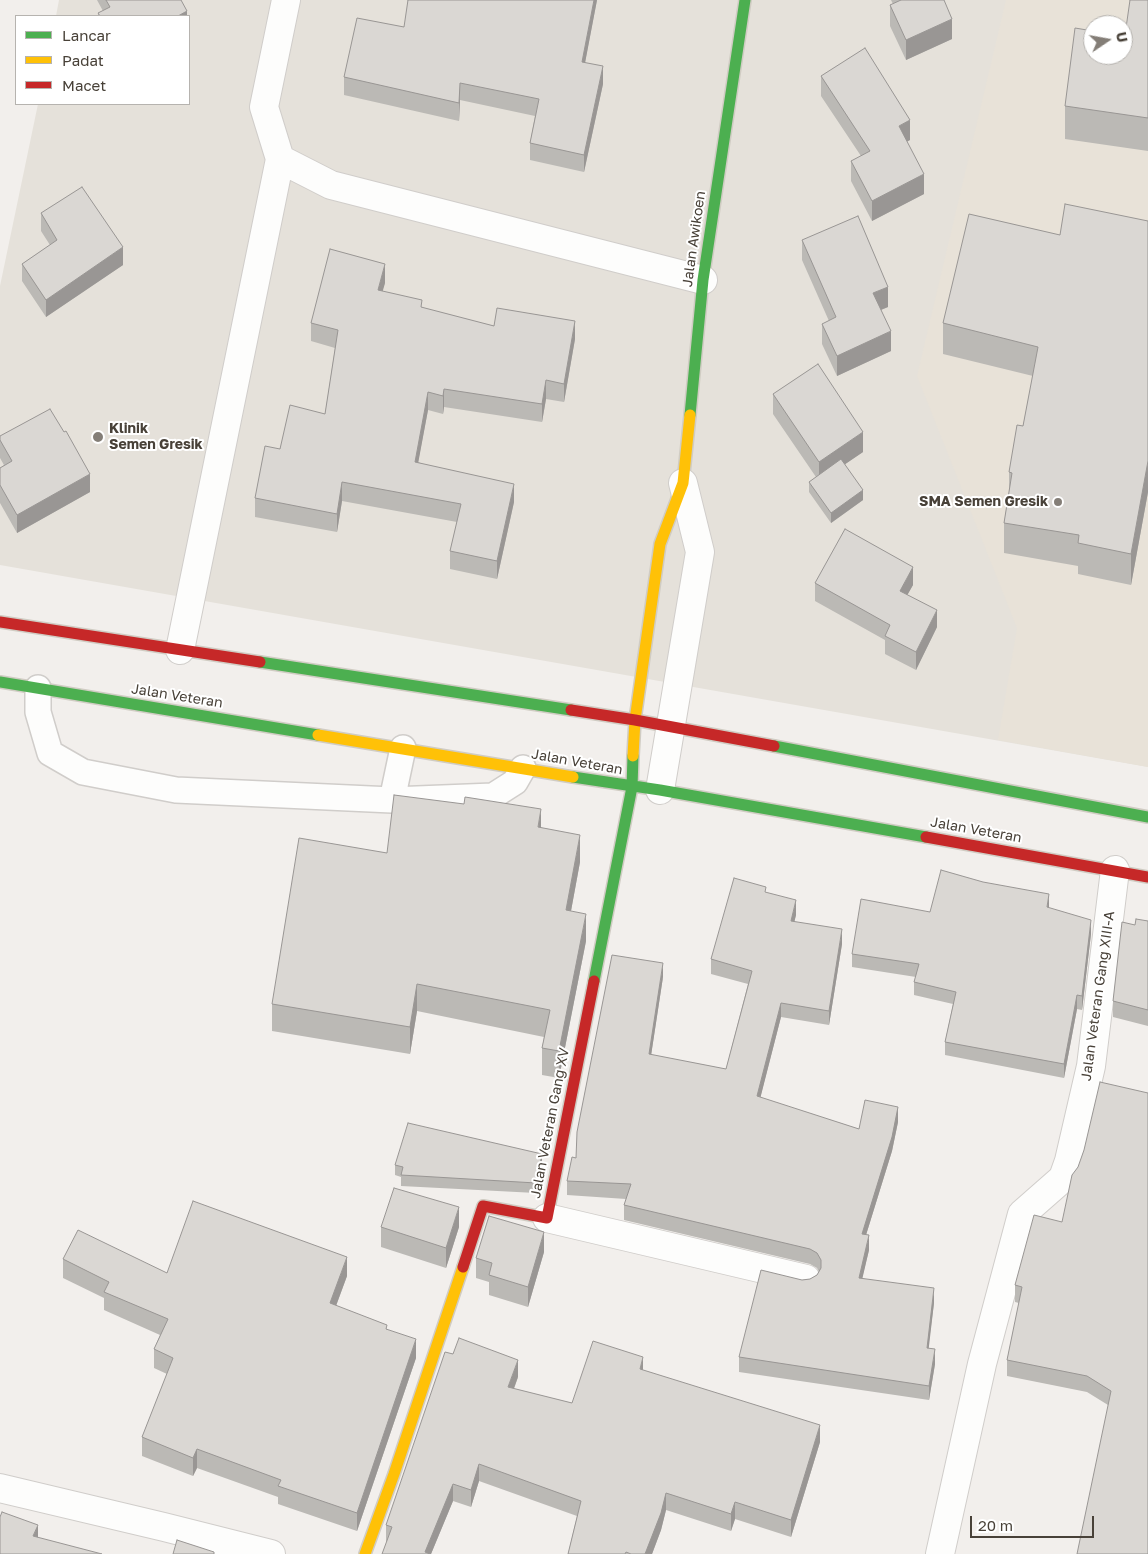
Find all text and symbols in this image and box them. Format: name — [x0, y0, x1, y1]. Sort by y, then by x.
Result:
legend — [15, 15, 190, 105]
north arrow — [1083, 15, 1133, 65]
text: Lancar — [62, 26, 111, 44]
text: U — [1113, 30, 1132, 44]
text: Padat — [62, 51, 104, 69]
text: Macet — [62, 76, 106, 94]
street label: Jalan Awikoen — [679, 190, 709, 288]
place label: Klinik Semen Gresik — [109, 421, 203, 454]
marker: Klinik Semen Gresik — [91, 430, 105, 444]
place label: SMA Semen Gresik — [919, 494, 1048, 510]
marker: SMA Semen Gresik — [1052, 496, 1064, 508]
street label: Jalan Veteran — [130, 680, 224, 712]
street label: Jalan Veteran — [530, 746, 624, 778]
street label: Jalan Veteran — [929, 814, 1023, 846]
street label: Jalan Veteran Gang XIII-A — [1078, 910, 1118, 1082]
street label: Jalan Veteran Gang XV — [527, 1046, 573, 1200]
scale bar — [973, 1506, 1097, 1538]
text: 20 m — [978, 1516, 1013, 1534]

